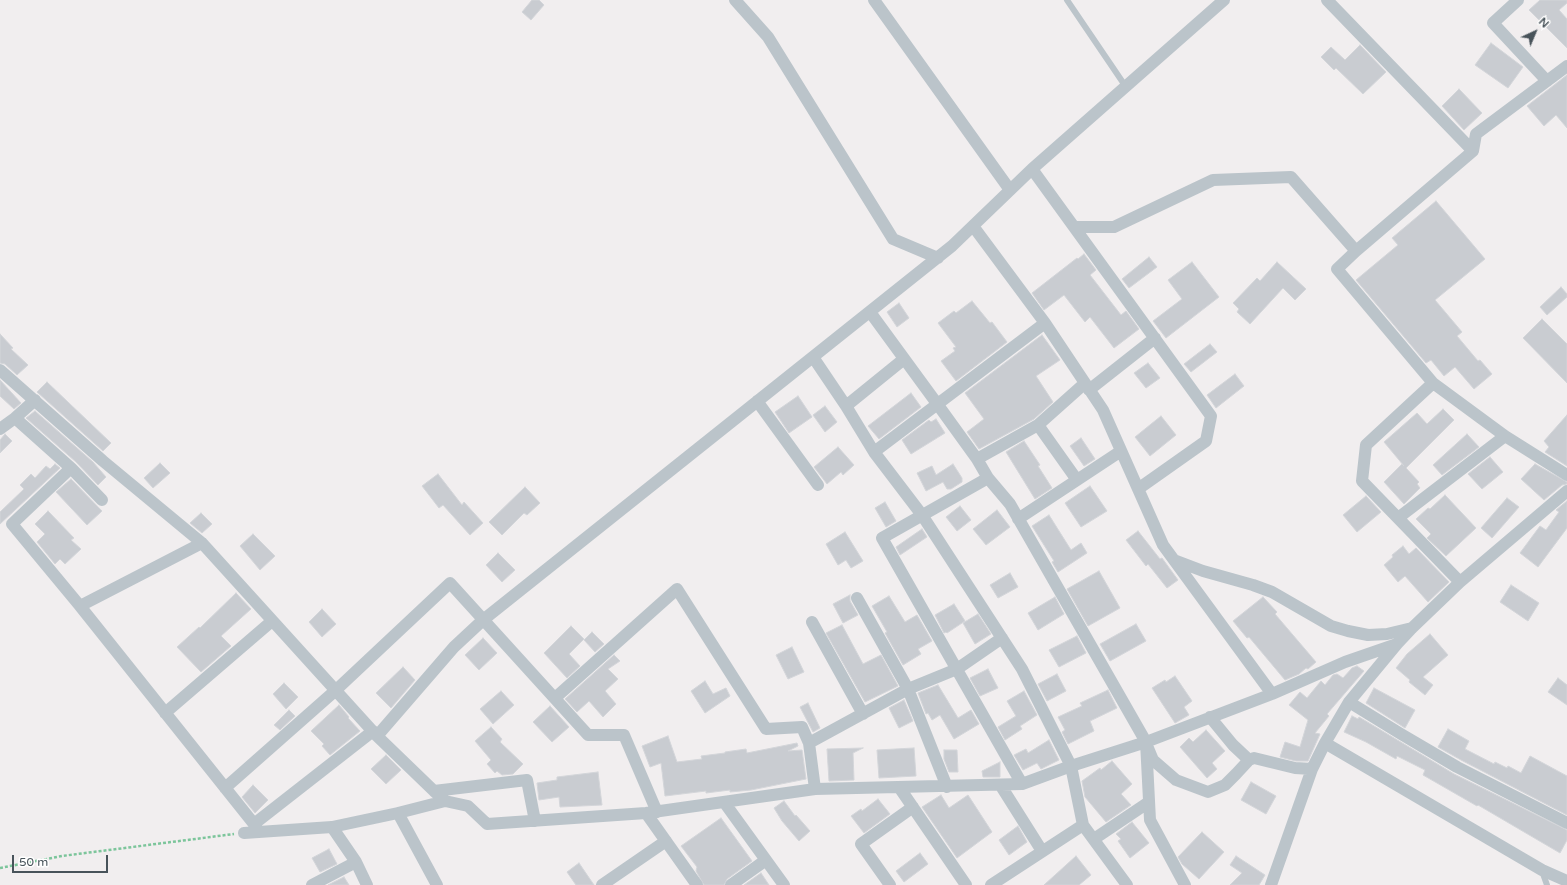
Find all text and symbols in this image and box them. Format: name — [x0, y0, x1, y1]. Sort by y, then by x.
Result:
north arrow — [1515, 12, 1555, 52]
text: N — [1536, 15, 1551, 31]
scale bar — [14, 847, 110, 873]
text: 50 m — [19, 855, 48, 869]

